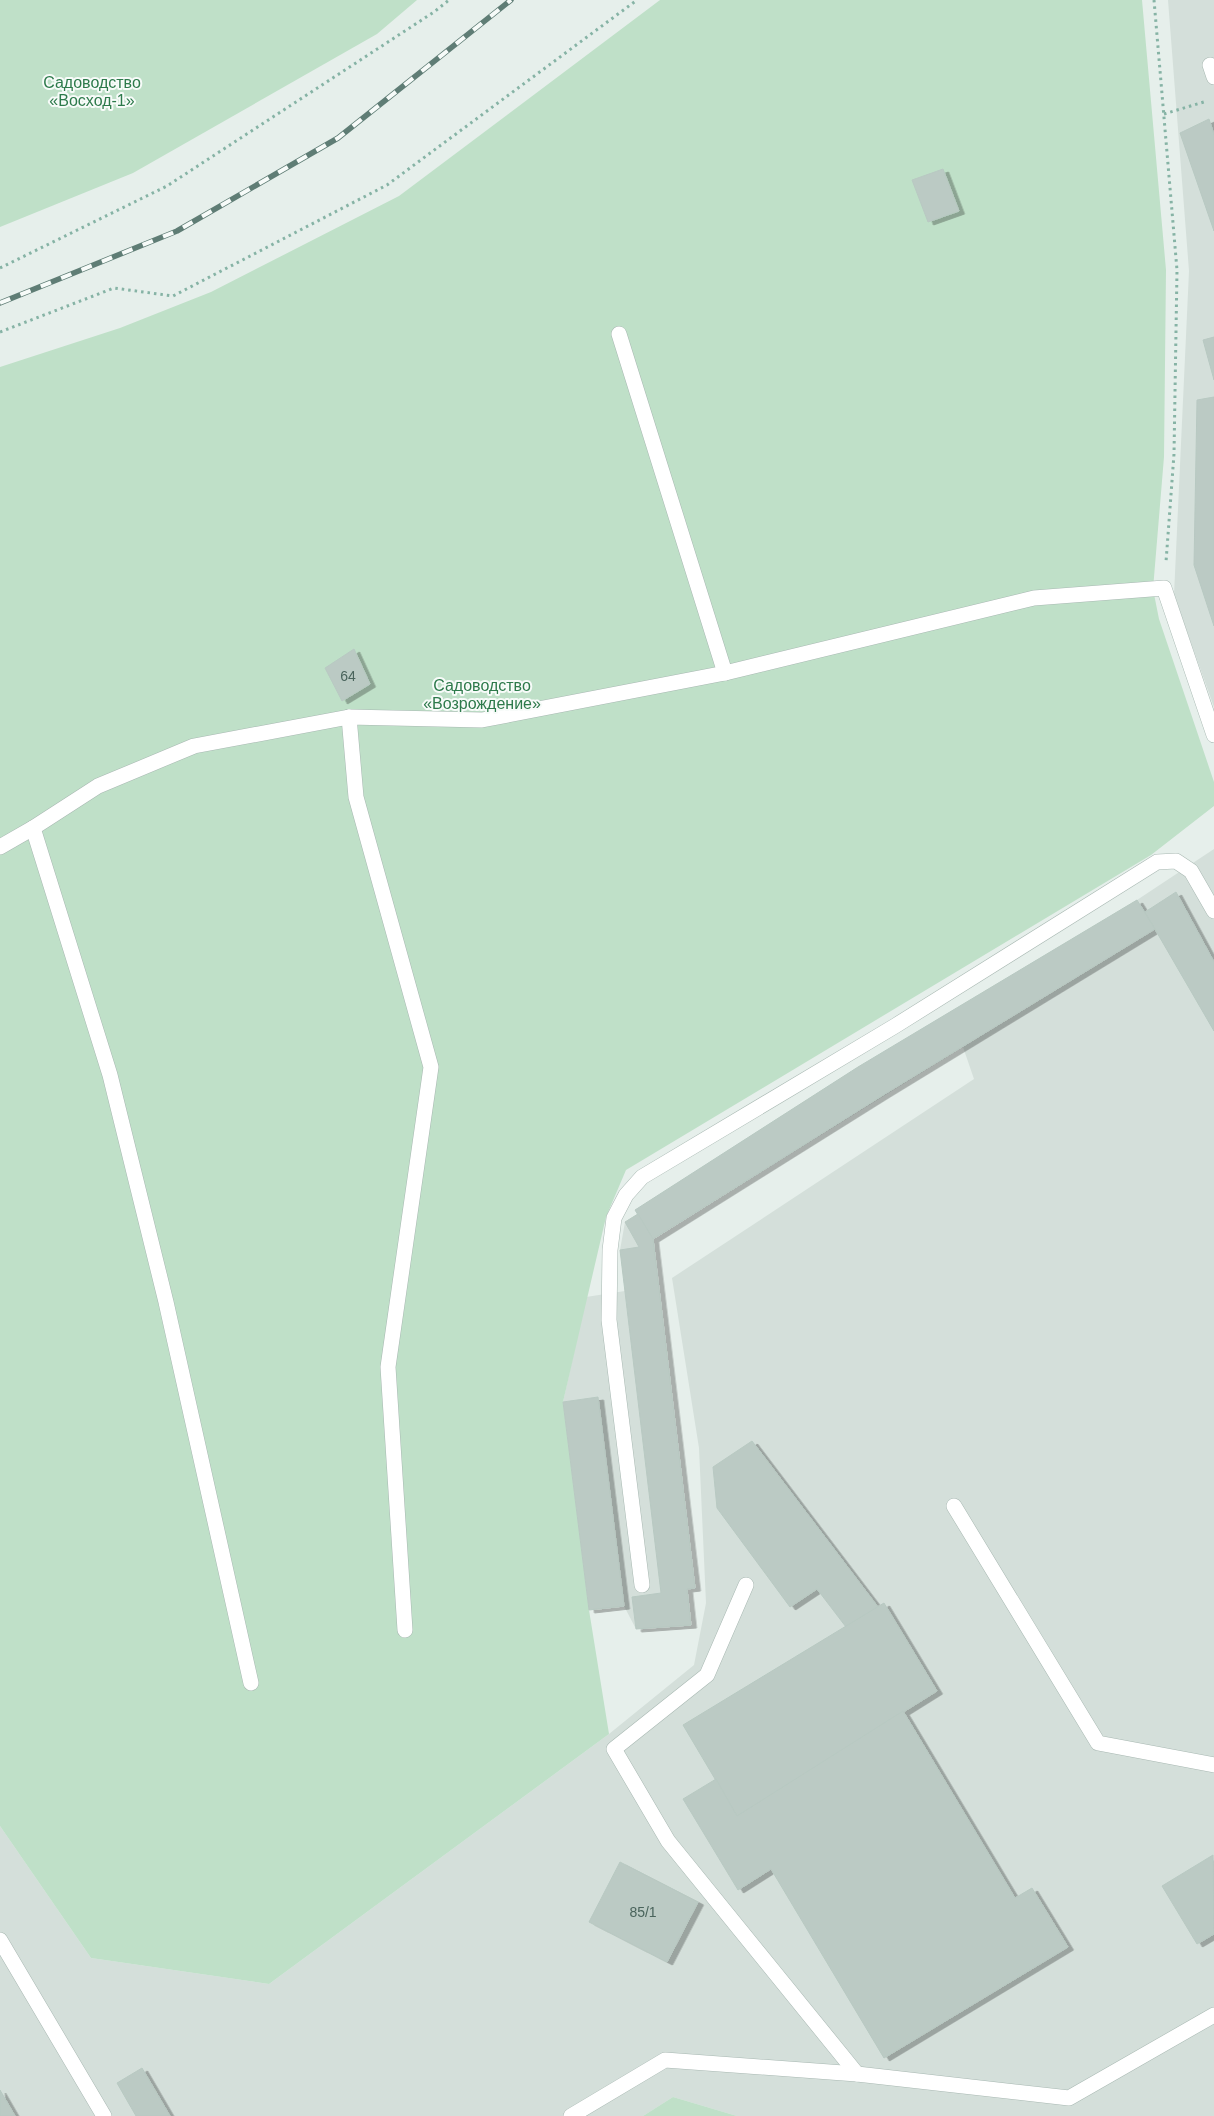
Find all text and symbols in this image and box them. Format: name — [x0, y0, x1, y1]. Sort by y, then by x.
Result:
park label: Садоводство «Восход-1» — [43, 74, 141, 109]
house number: 64 — [340, 668, 356, 684]
park label: Садоводство «Возрождение» — [423, 677, 541, 712]
house number: 85/1 — [629, 1904, 657, 1920]

